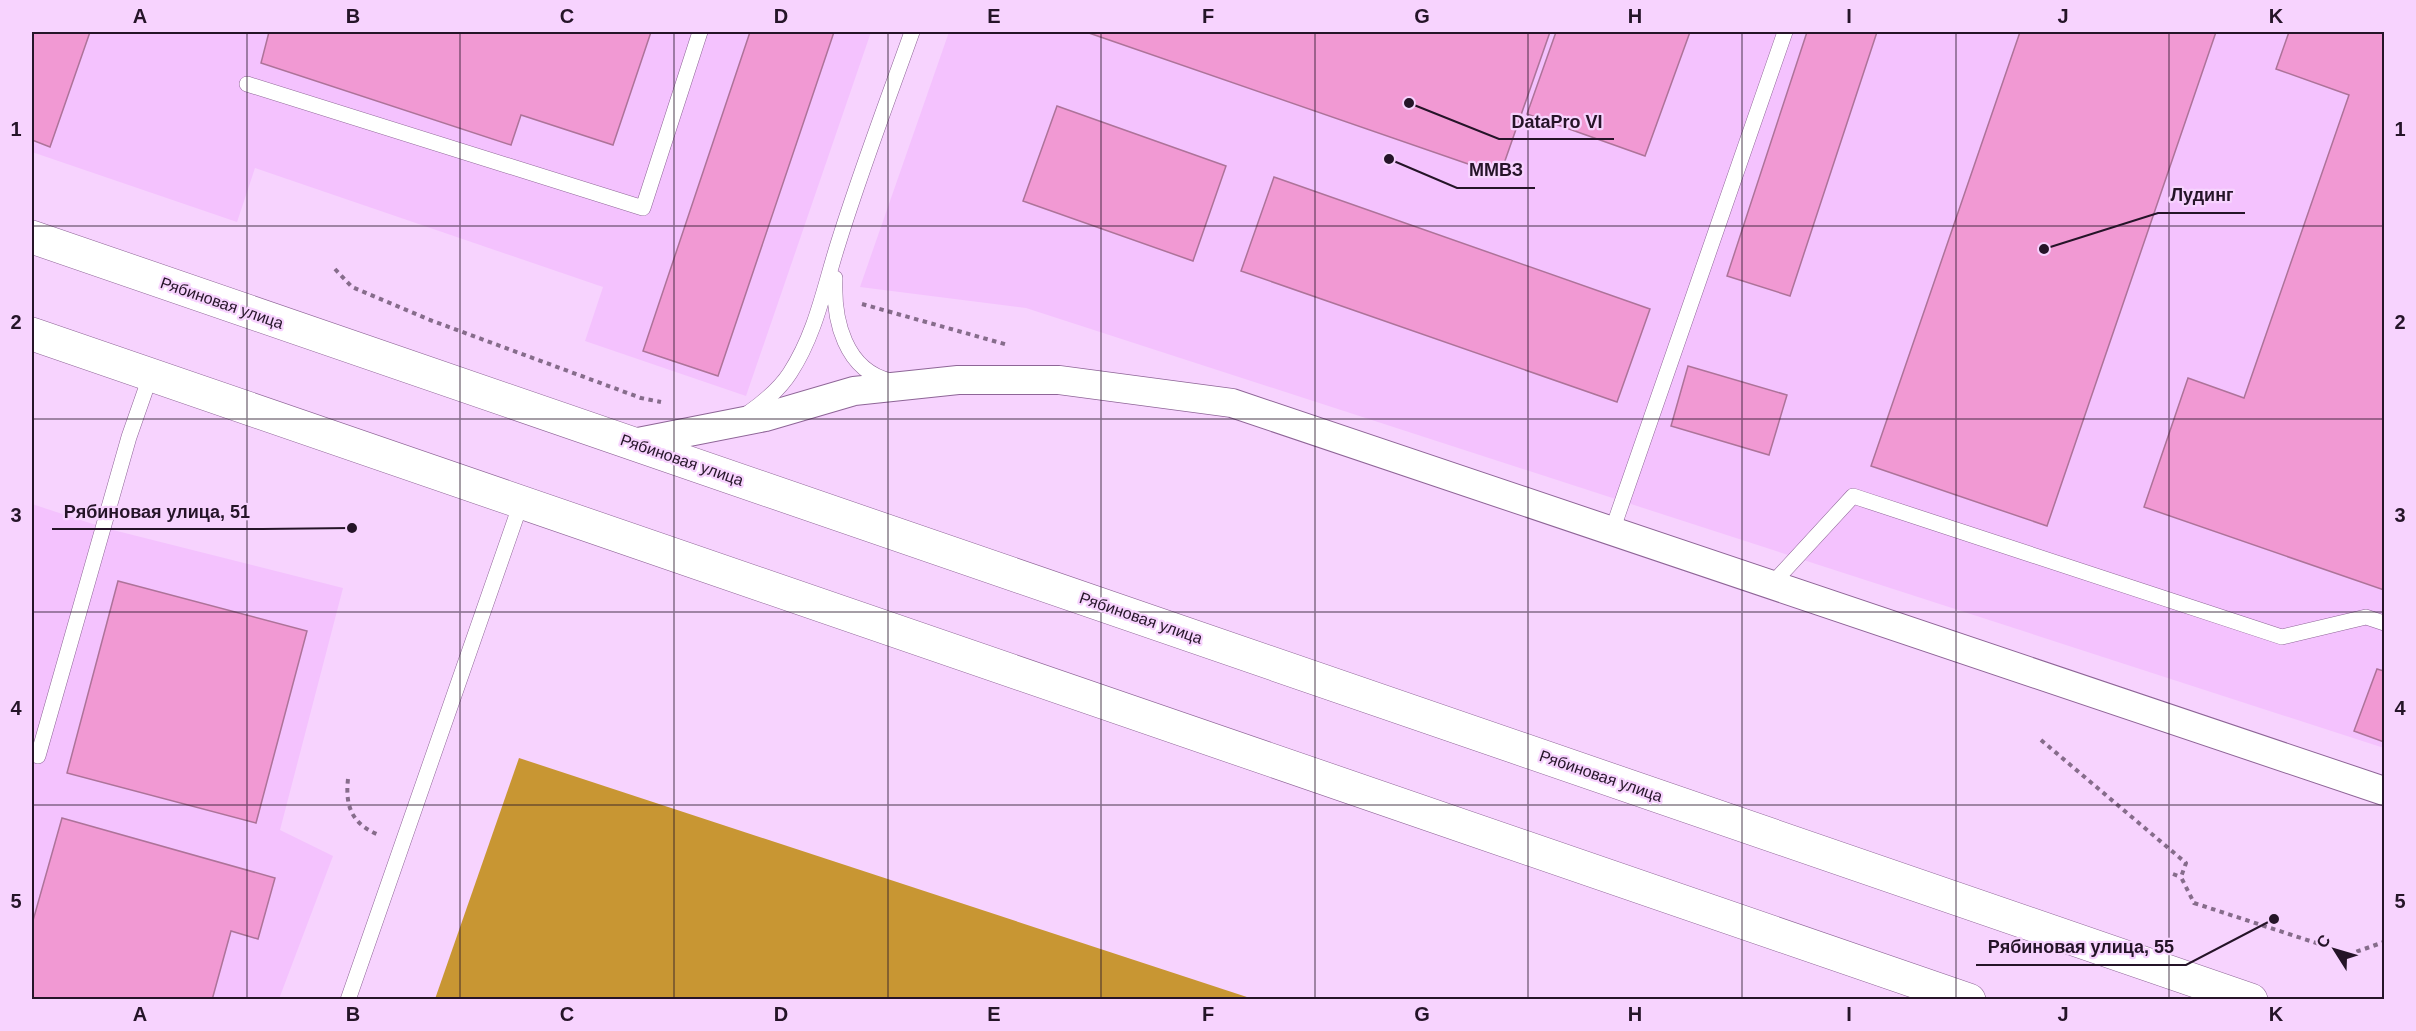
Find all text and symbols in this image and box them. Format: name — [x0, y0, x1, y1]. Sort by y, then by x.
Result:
text: A — [133, 5, 147, 27]
text: B — [346, 5, 360, 27]
text: C — [560, 5, 574, 27]
text: D — [774, 5, 788, 27]
text: E — [987, 5, 1001, 27]
text: F — [1202, 5, 1214, 27]
text: G — [1414, 5, 1430, 27]
text: H — [1628, 5, 1642, 27]
text: I — [1846, 5, 1852, 27]
text: J — [2057, 5, 2069, 27]
text: K — [2269, 5, 2284, 27]
callout: DataPro VI — [1499, 103, 1614, 139]
text: DataPro VI — [1511, 112, 1603, 132]
text: 1 — [10, 118, 22, 140]
text: 1 — [2394, 118, 2406, 140]
callout: ММВЗ — [1457, 152, 1535, 188]
text: ММВЗ — [1469, 160, 1523, 180]
callout: Лудинг — [2158, 177, 2245, 213]
text: Лудинг — [2170, 185, 2234, 205]
street label: Рябиновая улица — [158, 274, 286, 332]
text: 2 — [10, 311, 22, 333]
text: 2 — [2394, 311, 2406, 333]
street label: Рябиновая улица — [618, 431, 746, 489]
callout: Рябиновая улица, 51 — [52, 493, 263, 529]
text: Рябиновая улица, 51 — [64, 502, 250, 522]
text: 3 — [10, 504, 22, 526]
text: 3 — [2394, 504, 2406, 526]
street label: Рябиновая улица — [1077, 589, 1205, 647]
text: 4 — [10, 697, 22, 719]
text: 4 — [2394, 697, 2406, 719]
street label: Рябиновая улица — [1537, 747, 1665, 805]
text: 5 — [10, 890, 22, 912]
text: 5 — [2394, 890, 2406, 912]
north arrow — [2305, 920, 2365, 980]
callout: Рябиновая улица, 55 — [1976, 929, 2186, 965]
text: С — [2313, 931, 2334, 951]
text: Рябиновая улица, 55 — [1988, 937, 2174, 957]
text: A — [133, 1003, 147, 1025]
text: B — [346, 1003, 360, 1025]
text: C — [560, 1003, 574, 1025]
text: D — [774, 1003, 788, 1025]
text: E — [987, 1003, 1001, 1025]
text: F — [1202, 1003, 1214, 1025]
text: G — [1414, 1003, 1430, 1025]
text: H — [1628, 1003, 1642, 1025]
text: I — [1846, 1003, 1852, 1025]
text: J — [2057, 1003, 2069, 1025]
text: K — [2269, 1003, 2284, 1025]

